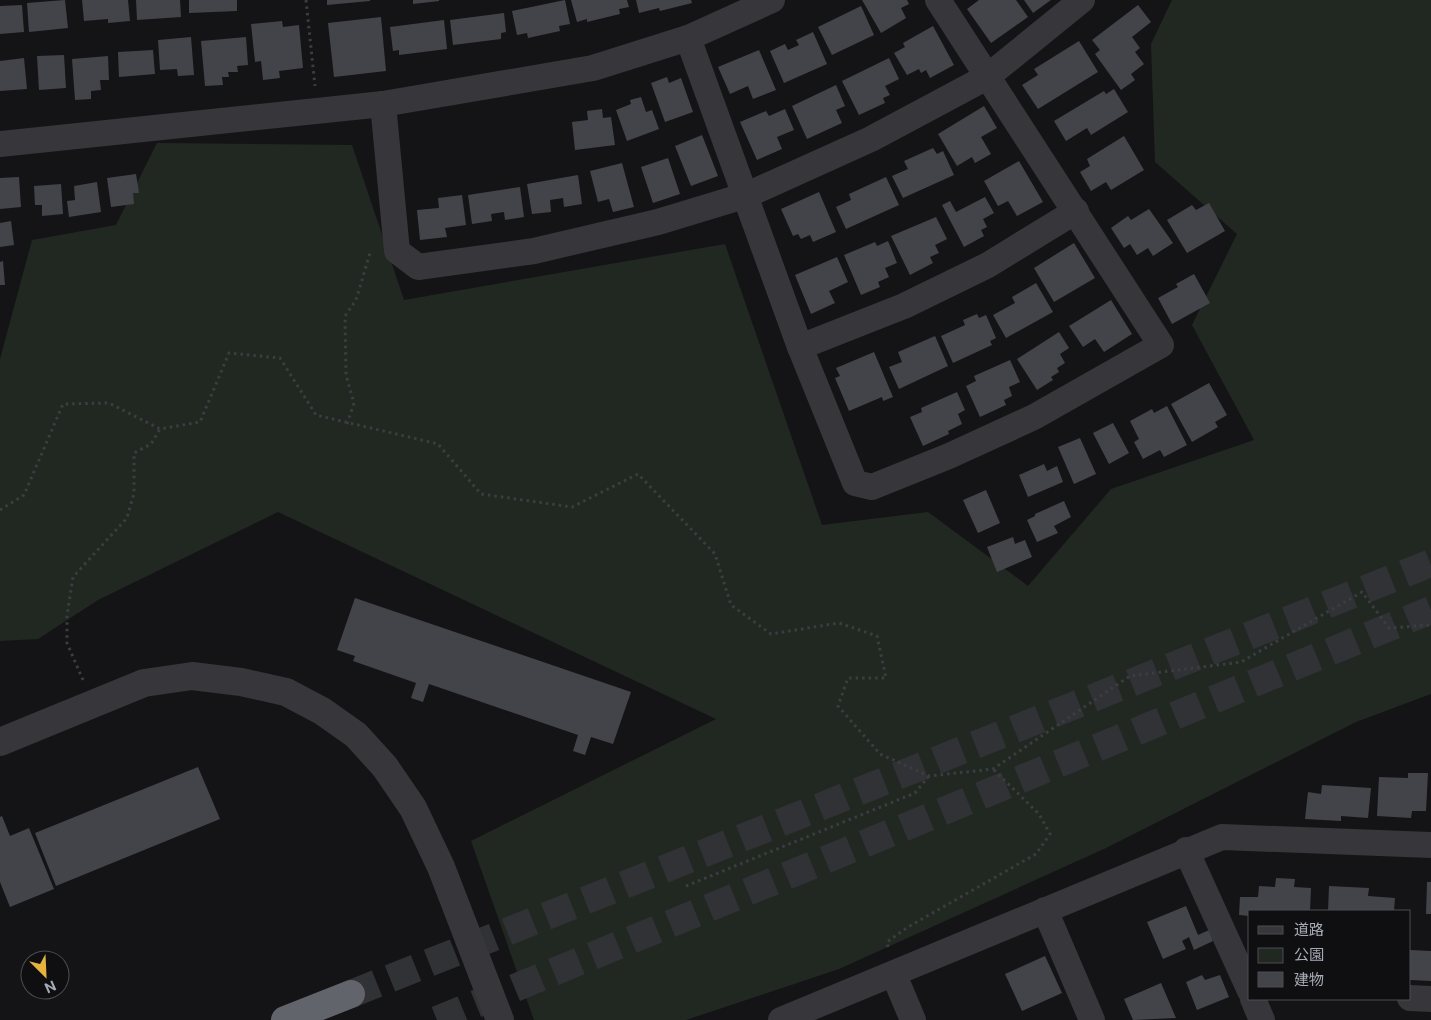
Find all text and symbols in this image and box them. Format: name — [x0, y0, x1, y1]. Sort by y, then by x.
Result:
legend — [1248, 910, 1411, 1000]
text: 道路 — [1294, 921, 1324, 938]
text: 公園 — [1294, 946, 1324, 963]
north arrow — [20, 950, 70, 1000]
text: 建物 — [1294, 971, 1324, 988]
text: N — [42, 977, 59, 996]

